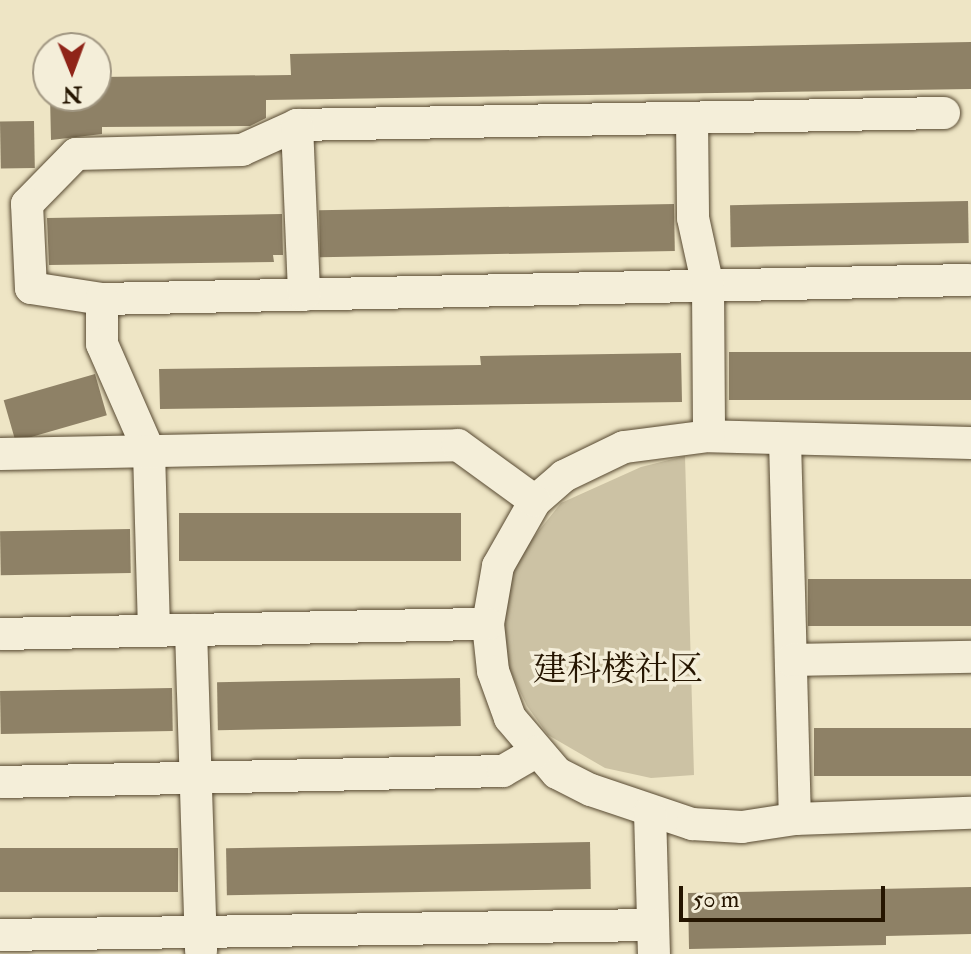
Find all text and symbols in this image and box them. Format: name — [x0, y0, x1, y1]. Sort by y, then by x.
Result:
north arrow — [32, 32, 112, 112]
text: N — [62, 80, 82, 108]
district label: 建科楼社区 — [533, 650, 703, 690]
scale bar — [683, 870, 889, 920]
text: 50 m — [693, 884, 739, 915]

